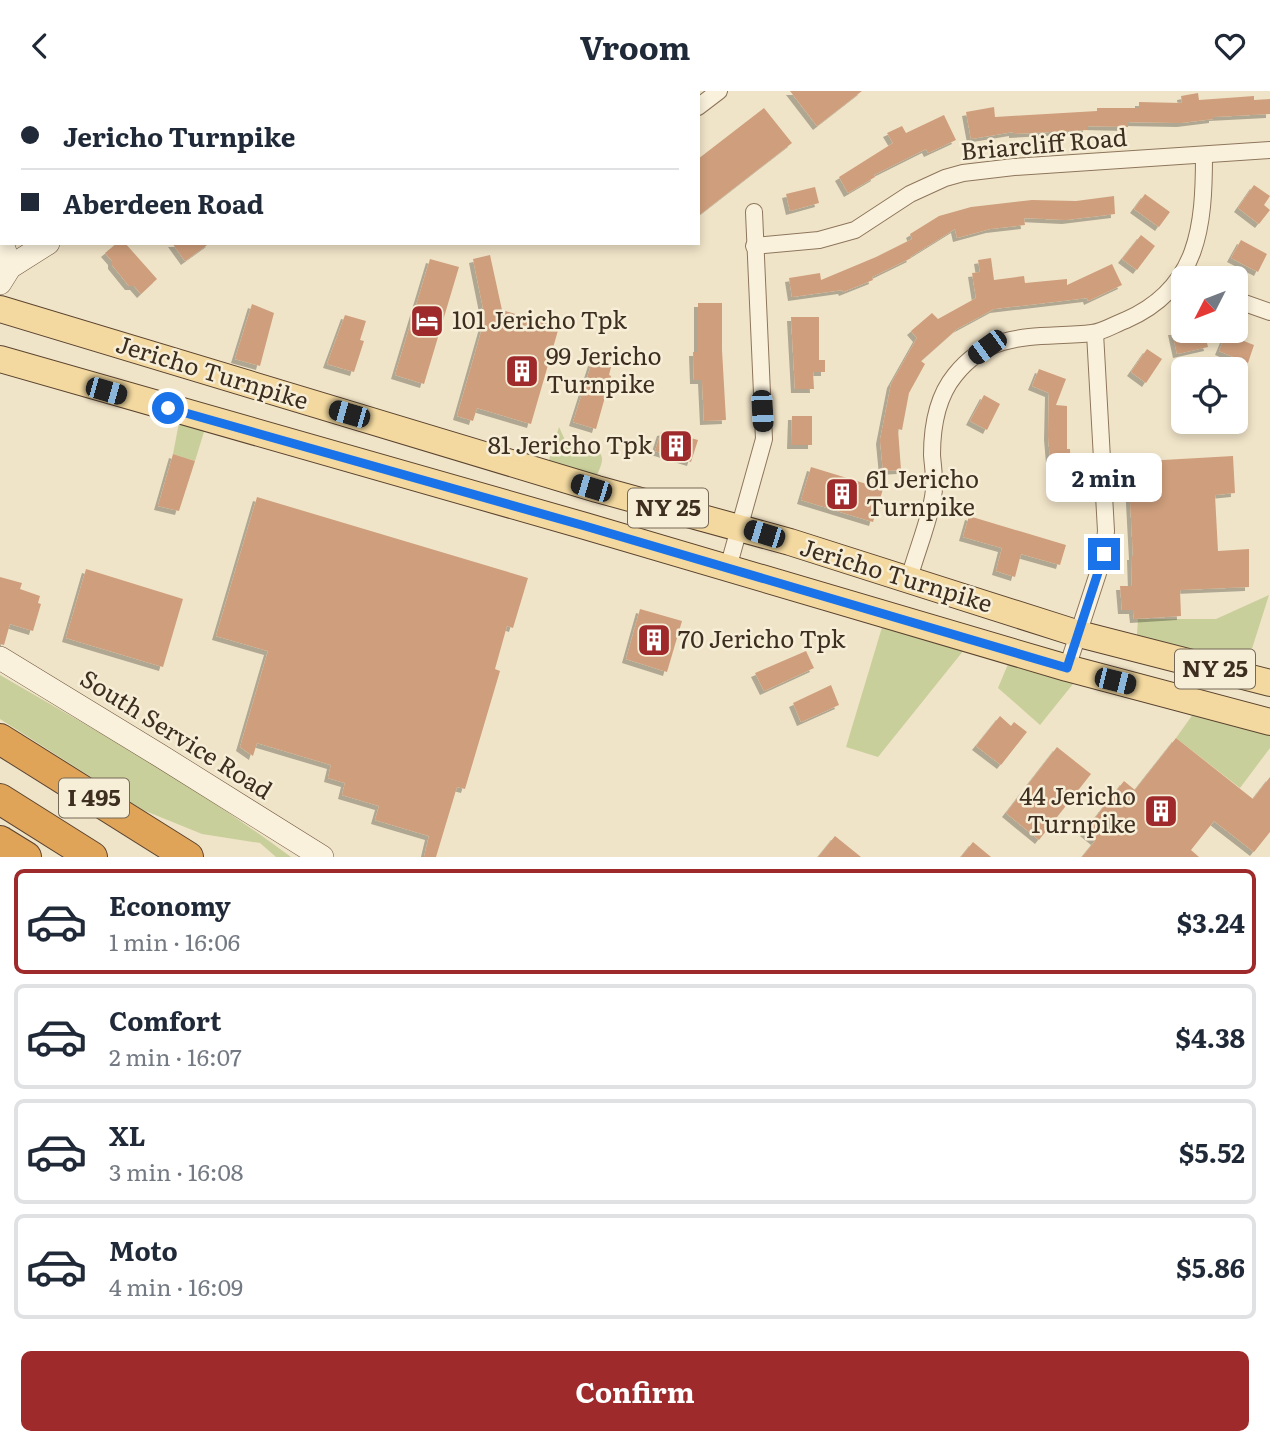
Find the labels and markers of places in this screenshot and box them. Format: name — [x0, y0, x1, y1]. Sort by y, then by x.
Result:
place label: 101 Jericho Tpk — [452, 301, 627, 336]
hotel icon: 101 Jericho Tpk — [408, 302, 446, 340]
place label: 99 Jericho Turnpike — [546, 337, 662, 400]
building icon: 99 Jericho Turnpike — [503, 352, 541, 390]
place label: 81 Jericho Tpk — [488, 426, 652, 461]
building icon: 81 Jericho Tpk — [657, 427, 695, 465]
place label: 61 Jericho Turnpike — [866, 460, 979, 523]
building icon: 61 Jericho Turnpike — [823, 475, 861, 513]
place label: 70 Jericho Tpk — [678, 620, 846, 655]
building icon: 70 Jericho Tpk — [635, 621, 673, 659]
place label: 44 Jericho Turnpike — [1019, 777, 1136, 840]
building icon: 44 Jericho Turnpike — [1142, 792, 1180, 830]

